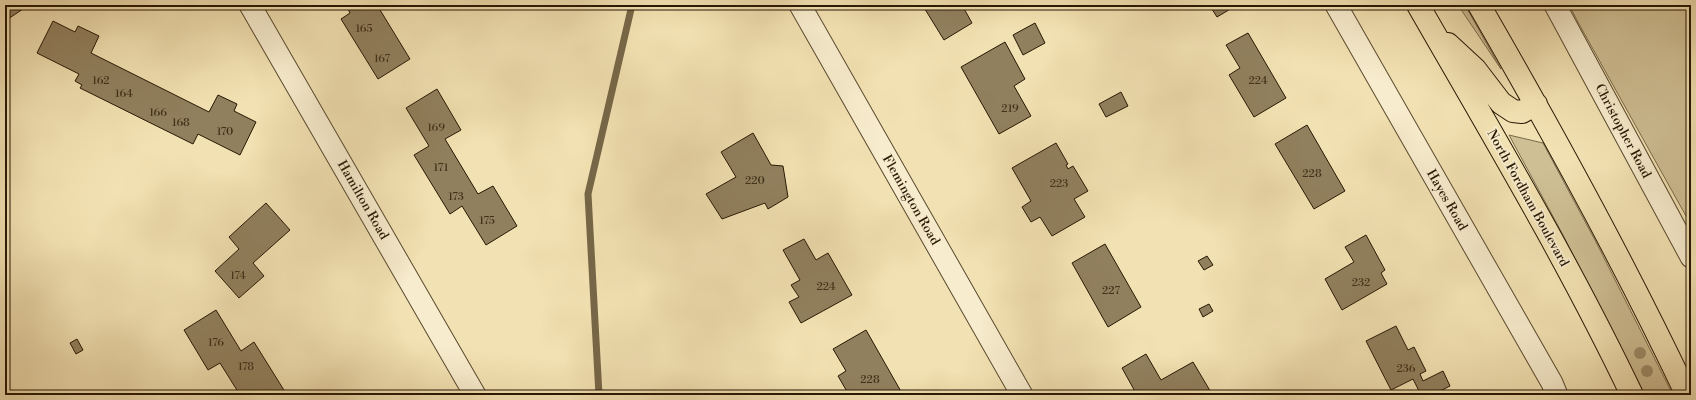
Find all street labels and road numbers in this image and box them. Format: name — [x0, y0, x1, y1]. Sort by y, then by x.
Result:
street label: Christopher Road — [1591, 81, 1655, 182]
street label: North Fordham Boulevard — [1484, 127, 1573, 270]
street label: Flemington Road — [879, 152, 944, 248]
street label: Hamilton Road — [334, 158, 392, 243]
street label: Hayes Road — [1423, 167, 1471, 234]

